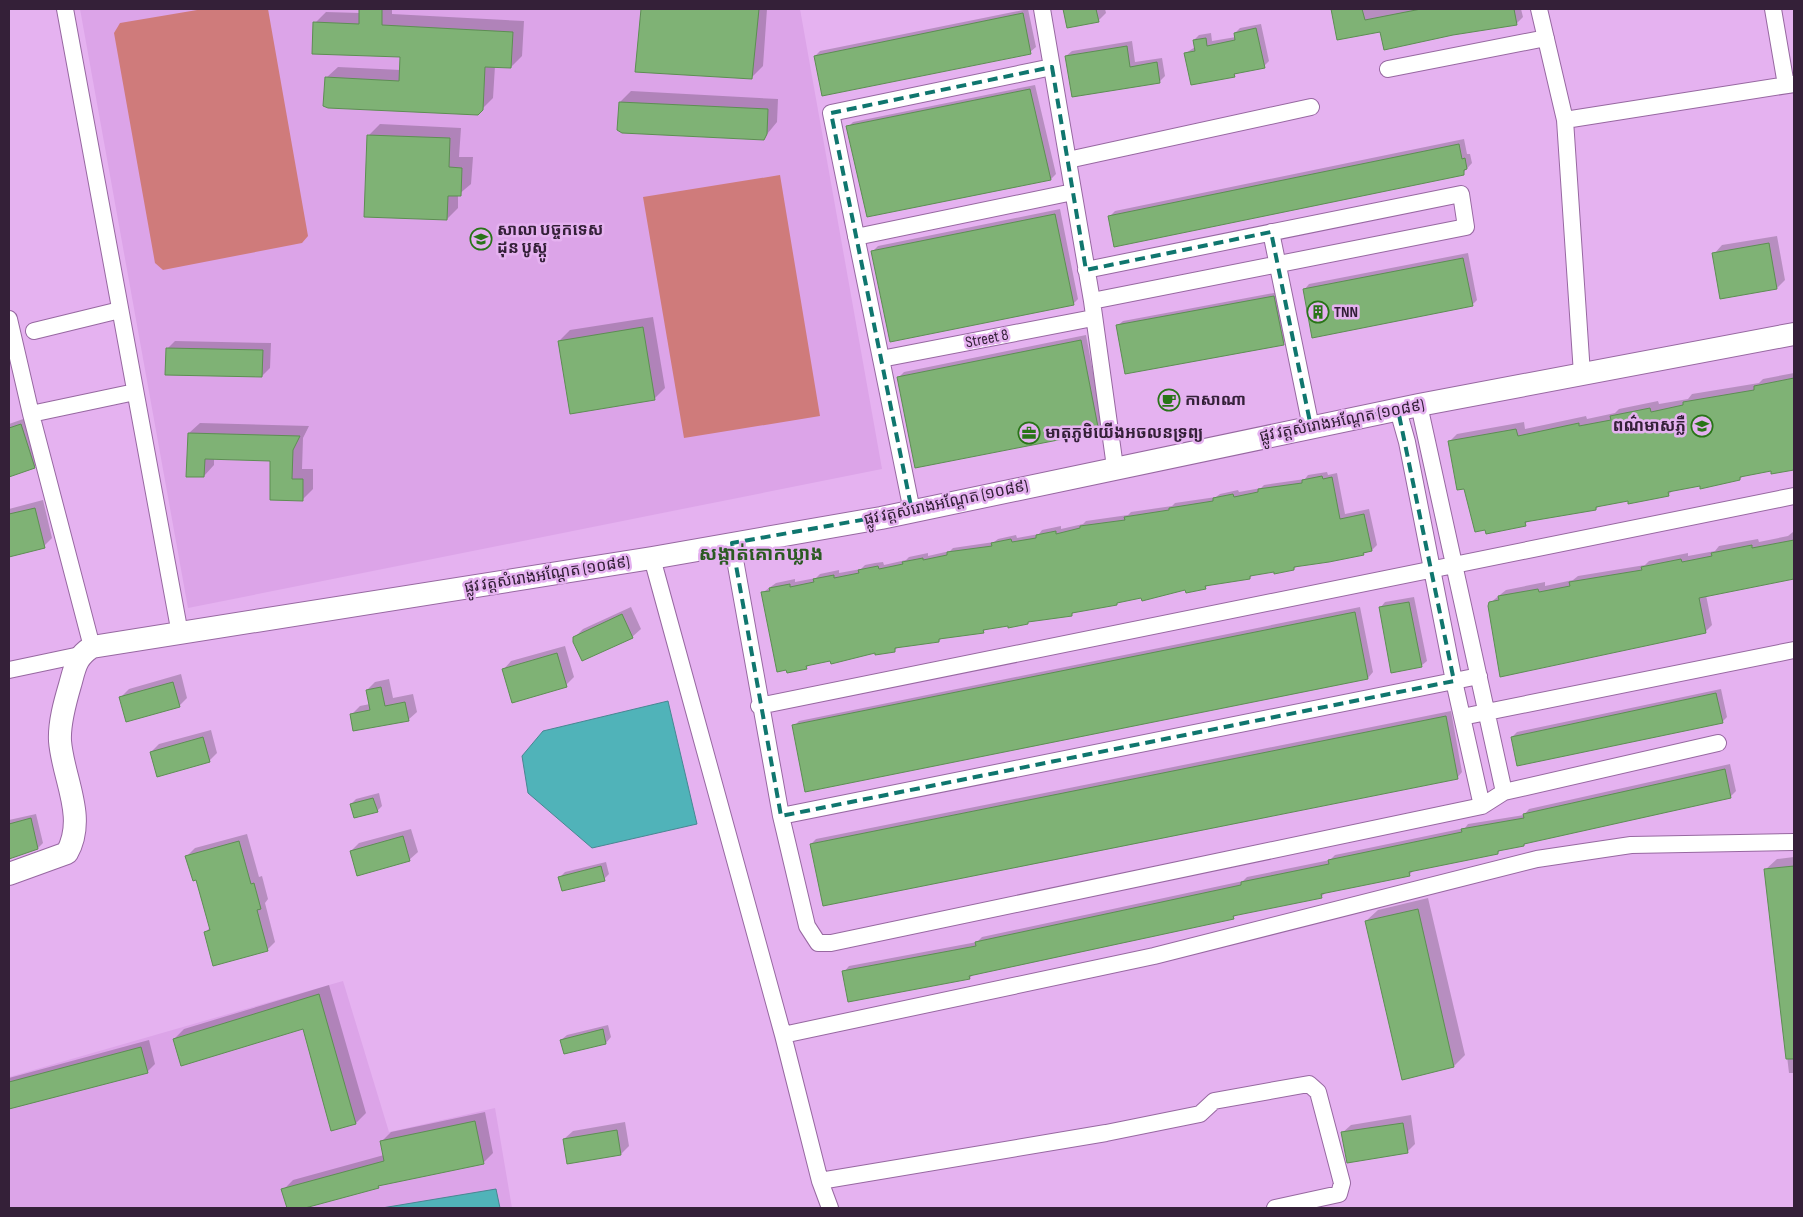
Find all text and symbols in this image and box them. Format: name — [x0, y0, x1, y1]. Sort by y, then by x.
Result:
place label: សាលា បច្ចកទេស ដុន បូស្កូ — [497, 221, 603, 262]
school or university icon: សាលា បច្ចកទេស ដុន បូស្កូ — [469, 227, 493, 251]
building icon: TNN — [1306, 300, 1330, 324]
place label: TNN — [1334, 303, 1358, 322]
street label: Street 8 — [964, 326, 1010, 352]
cafe icon: កាសាណា — [1157, 388, 1181, 412]
place label: កាសាណា — [1185, 391, 1246, 410]
street label: ផ្លូវ វត្តសំរោងអណ្ដែត (១០៨៩) — [1258, 394, 1427, 450]
place label: ពណ៌មាសភ្លឺ — [1613, 414, 1686, 436]
school or university icon: ពណ៌មាសភ្លឺ — [1690, 414, 1714, 438]
office icon: មាតុភូមិយើងអចលនទ្រព្យ — [1017, 421, 1041, 445]
place label: មាតុភូមិយើងអចលនទ្រព្យ — [1045, 422, 1203, 443]
street label: ផ្លូវ វត្តសំរោងអណ្ដែត (១០៨៩) — [862, 475, 1031, 533]
district label: សង្កាត់គោកឃ្លាង — [699, 543, 823, 566]
street label: ផ្លូវ វត្តសំរោងអណ្ដែត (១០៨៩) — [462, 551, 632, 601]

